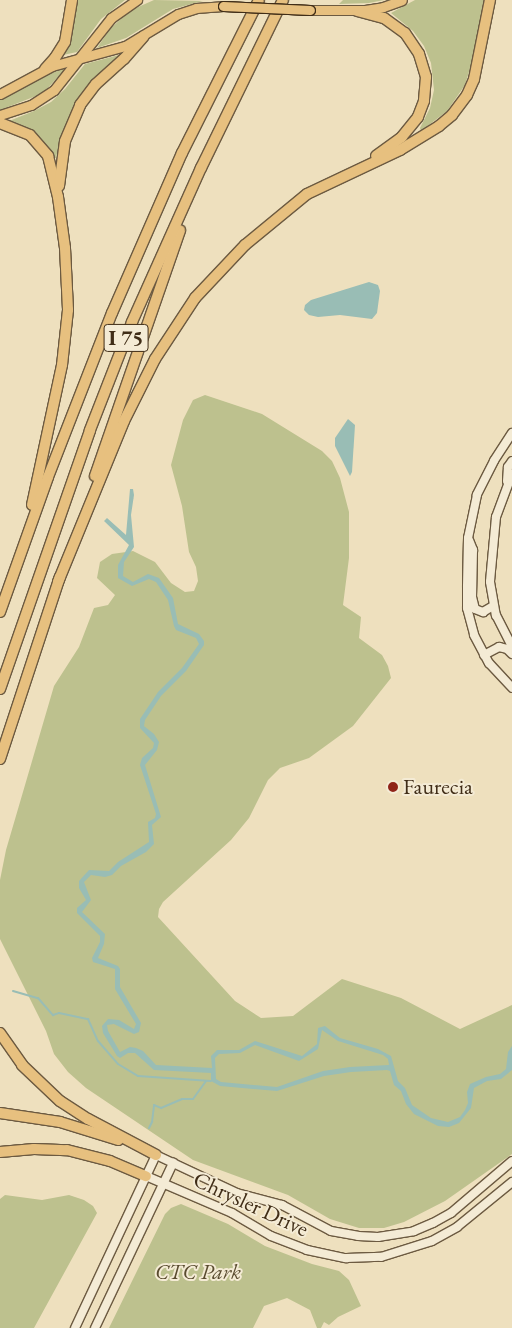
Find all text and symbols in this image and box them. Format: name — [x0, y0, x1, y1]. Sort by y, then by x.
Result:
road number: I 75 — [104, 319, 148, 356]
place label: Faurecia — [403, 774, 473, 800]
marker: Faurecia — [387, 781, 399, 793]
street label: Chrysler Drive — [189, 1166, 313, 1242]
park label: CTC Park — [155, 1259, 241, 1285]

